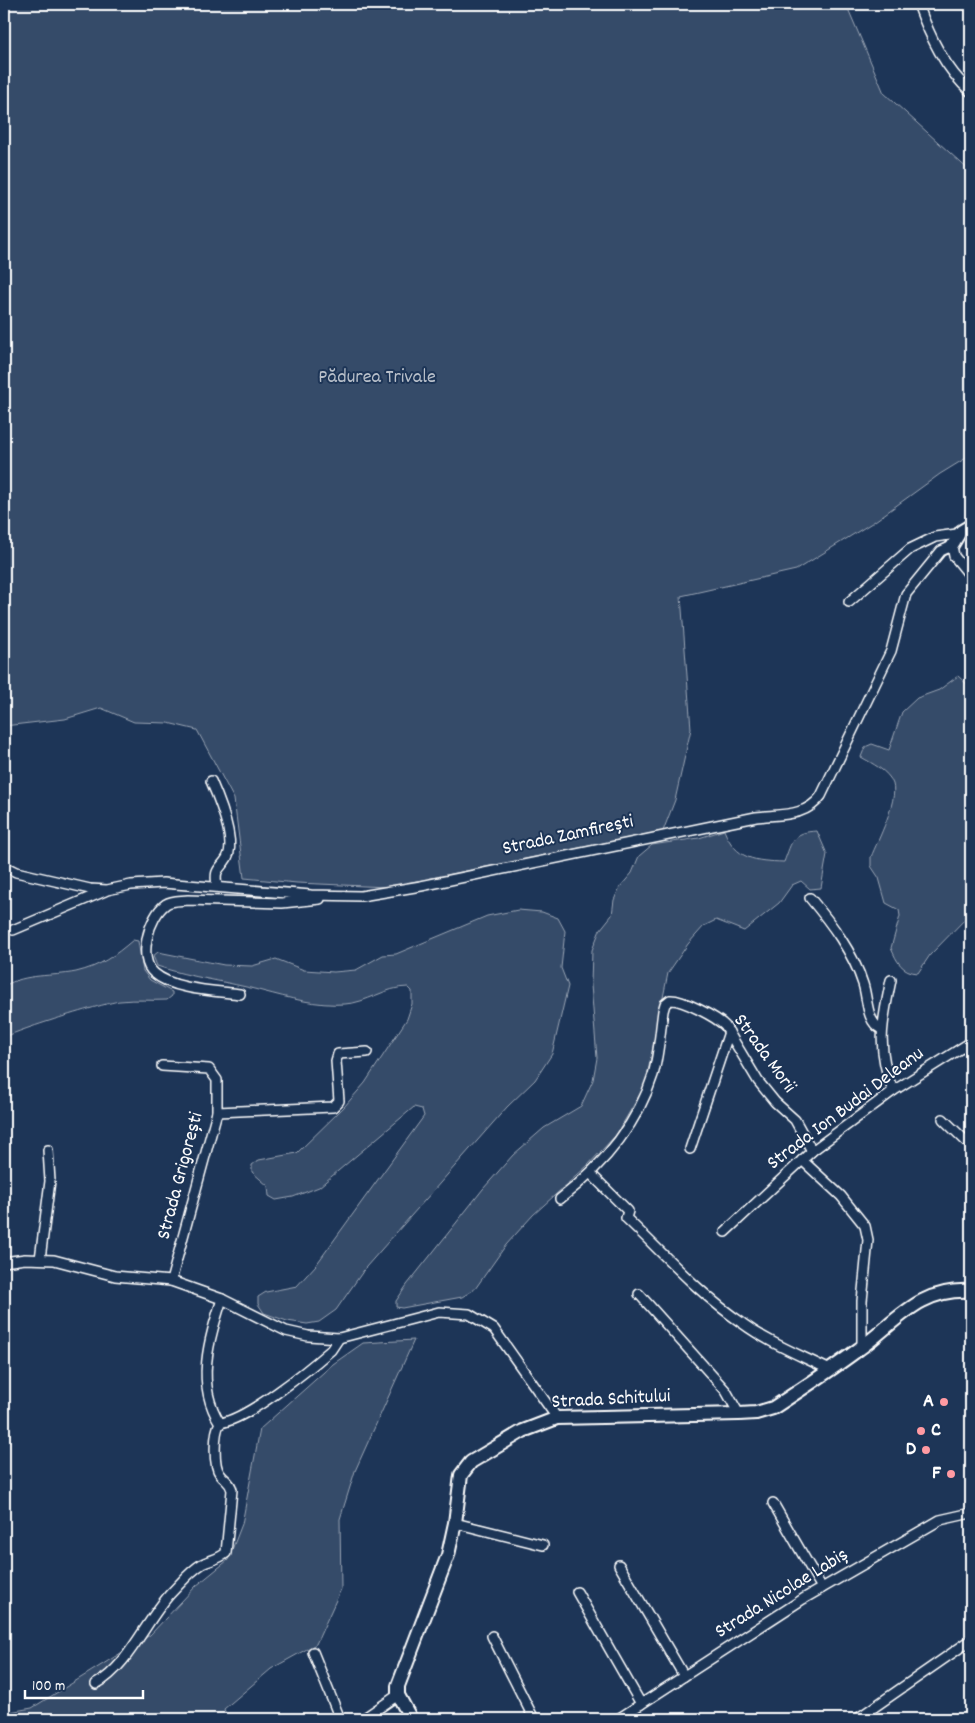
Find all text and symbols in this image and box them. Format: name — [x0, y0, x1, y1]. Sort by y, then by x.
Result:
park label: Pădurea Trivale — [318, 364, 436, 392]
street label: Strada Zamfirești — [500, 808, 636, 864]
street label: Strada Morii — [726, 1009, 802, 1100]
street label: Strada Ion Budai Deleanu — [762, 1041, 930, 1177]
street label: Strada Grigorești — [151, 1109, 212, 1243]
street label: Strada Schitului — [551, 1383, 672, 1417]
place label: A — [923, 1388, 934, 1416]
marker: A — [938, 1396, 950, 1408]
place label: C — [931, 1417, 941, 1445]
marker: C — [915, 1425, 927, 1437]
place label: D — [906, 1436, 917, 1464]
marker: D — [920, 1444, 932, 1456]
place label: F — [932, 1460, 942, 1488]
marker: F — [945, 1468, 957, 1480]
street label: Strada Nicolae Labiș — [710, 1542, 854, 1646]
scale bar — [25, 1668, 142, 1700]
text: 100 m — [32, 1676, 65, 1698]

